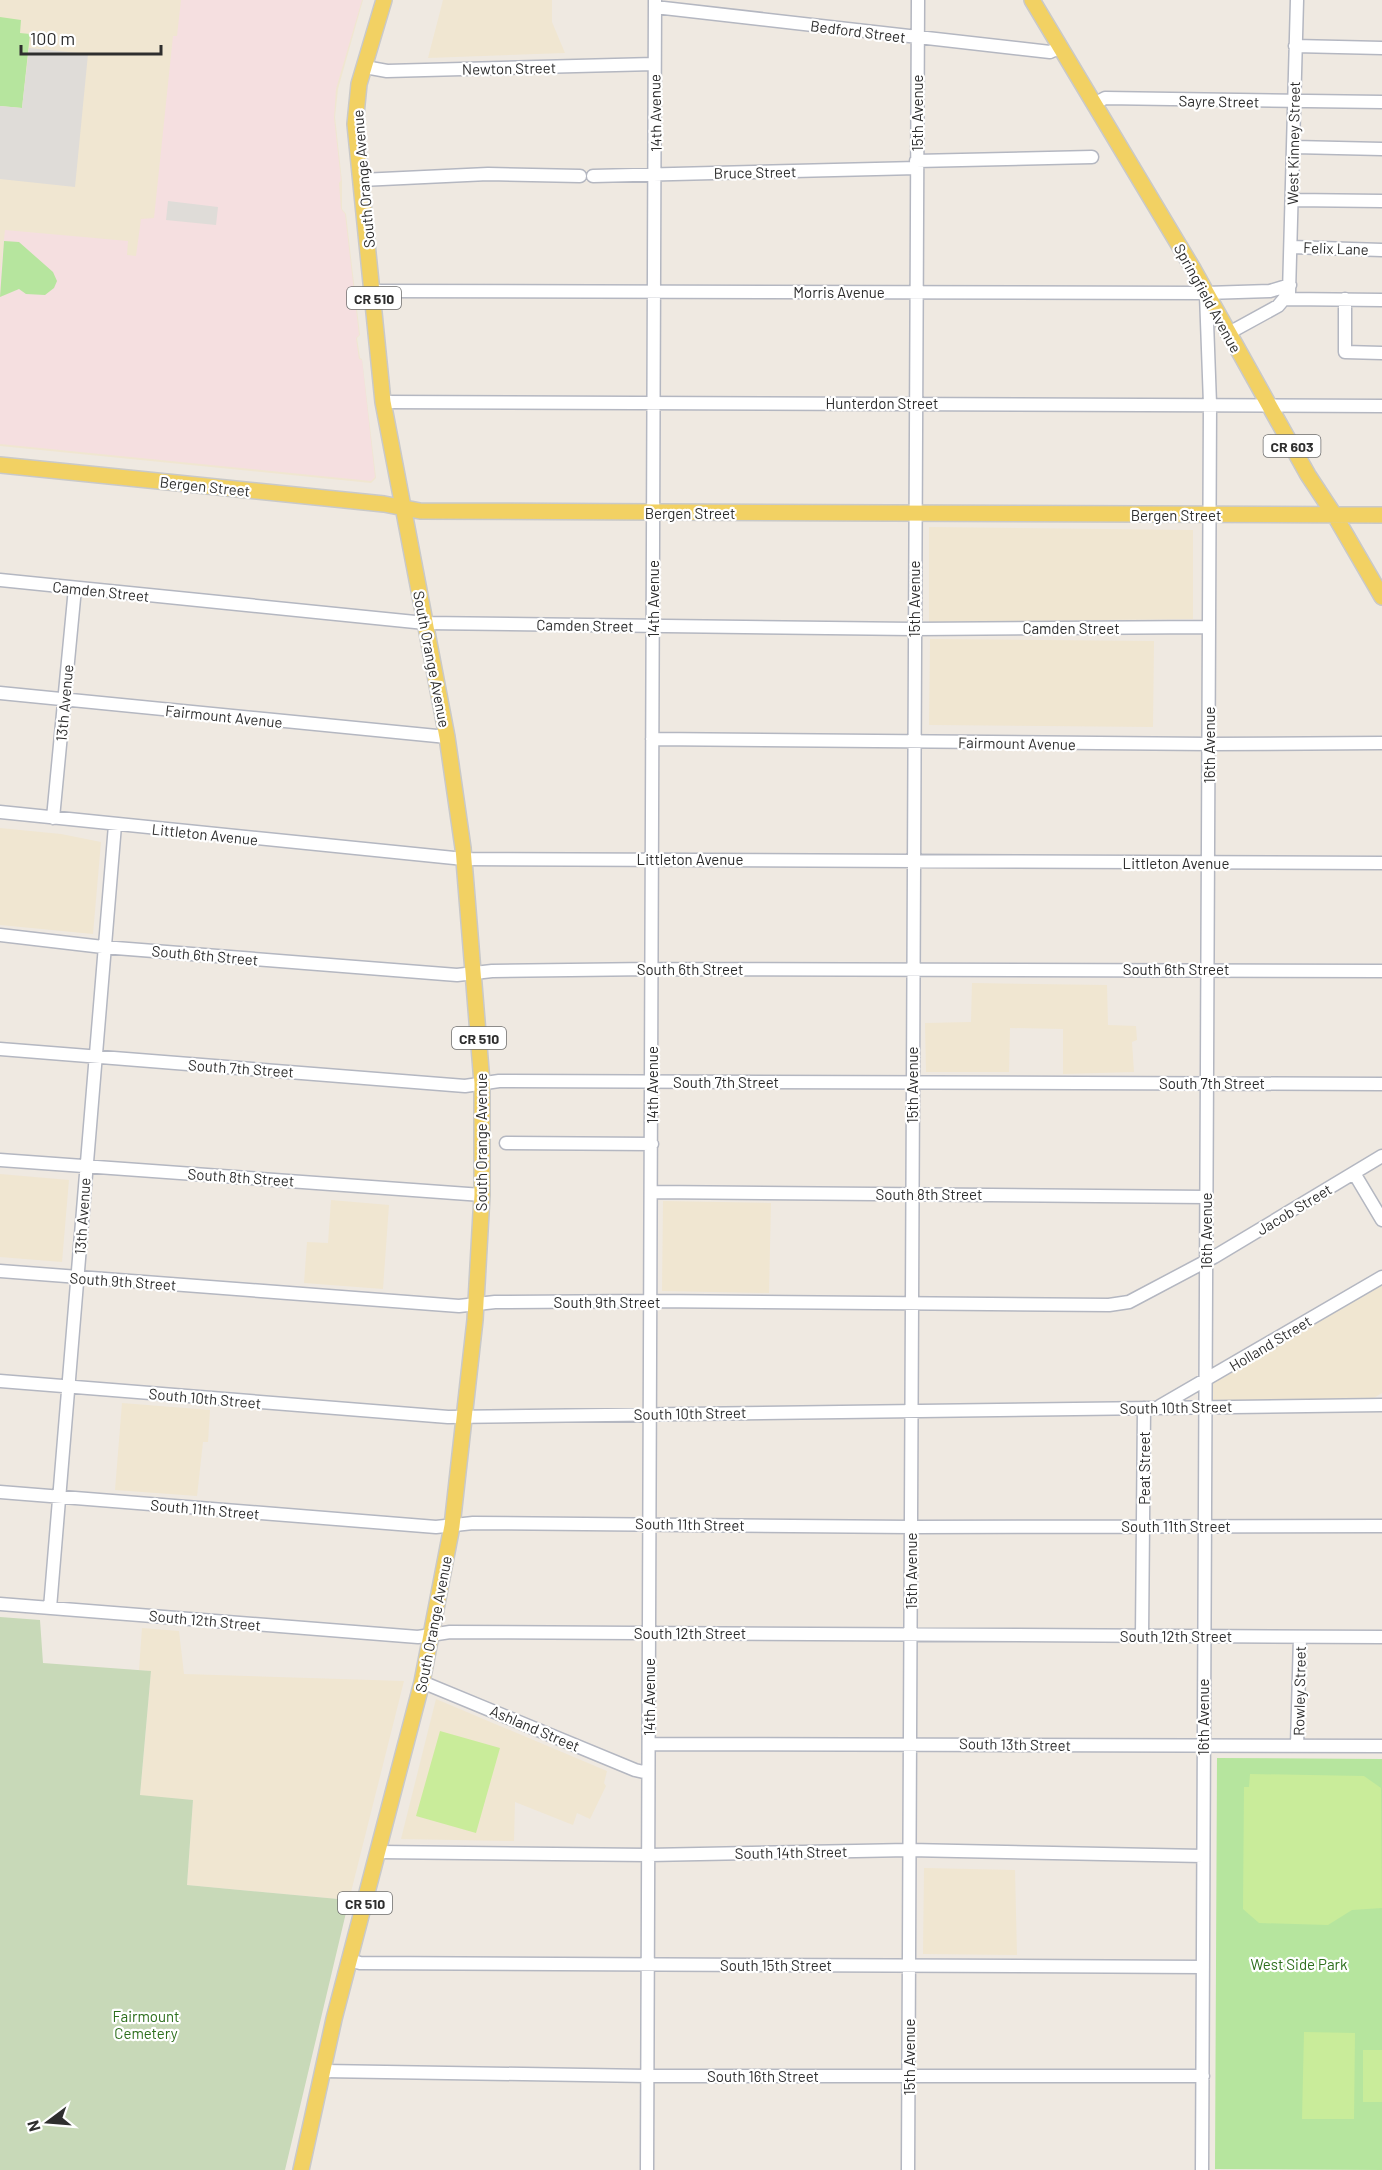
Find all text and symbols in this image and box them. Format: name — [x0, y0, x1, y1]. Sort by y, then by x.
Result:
street label: Bedford Street — [809, 16, 907, 46]
scale bar — [21, 18, 160, 56]
text: 100 m — [30, 27, 75, 49]
street label: Newton Street — [462, 58, 556, 78]
street label: 14th Avenue — [645, 74, 665, 152]
street label: 15th Avenue — [908, 74, 926, 152]
street label: West Kinney Street — [1283, 81, 1303, 205]
street label: Sayre Street — [1179, 91, 1259, 111]
street label: South Orange Avenue — [348, 109, 378, 249]
street label: Bruce Street — [714, 162, 796, 182]
street label: Felix Lane — [1303, 238, 1369, 258]
street label: Springfield Avenue — [1171, 240, 1245, 356]
street label: Morris Avenue — [793, 283, 885, 301]
road number: CR 510 — [347, 287, 401, 309]
street label: Hunterdon Street — [826, 394, 938, 412]
road number: CR 603 — [1264, 435, 1320, 457]
street label: Bergen Street — [159, 472, 251, 500]
street label: Bergen Street — [645, 504, 735, 522]
street label: Bergen Street — [1131, 506, 1221, 524]
street label: 14th Avenue — [644, 560, 662, 638]
street label: 15th Avenue — [905, 560, 923, 638]
street label: Camden Street — [52, 577, 150, 605]
street label: South Orange Avenue — [410, 589, 454, 729]
street label: Camden Street — [536, 615, 634, 635]
street label: Camden Street — [1022, 619, 1120, 637]
street label: 13th Avenue — [52, 664, 76, 742]
street label: Fairmount Avenue — [165, 701, 283, 731]
street label: 16th Avenue — [1200, 706, 1218, 784]
street label: Fairmount Avenue — [958, 733, 1076, 753]
street label: Littleton Avenue — [151, 819, 259, 849]
street label: Littleton Avenue — [637, 850, 743, 868]
street label: Littleton Avenue — [1123, 854, 1229, 872]
street label: South 6th Street — [151, 941, 259, 969]
street label: South 6th Street — [637, 960, 743, 978]
street label: South 6th Street — [1123, 960, 1229, 978]
road number: CR 510 — [452, 1027, 506, 1049]
street label: 14th Avenue — [643, 1046, 661, 1124]
street label: 15th Avenue — [903, 1046, 921, 1124]
street label: South 7th Street — [187, 1055, 295, 1081]
street label: South Orange Avenue — [472, 1073, 490, 1211]
street label: South 7th Street — [673, 1073, 779, 1091]
street label: South 7th Street — [1159, 1074, 1265, 1092]
street label: South 8th Street — [187, 1164, 295, 1190]
street label: 13th Avenue — [70, 1177, 94, 1255]
street label: Jacob Street — [1253, 1180, 1335, 1238]
street label: South 8th Street — [876, 1185, 982, 1203]
street label: 16th Avenue — [1197, 1192, 1215, 1270]
street label: South 9th Street — [69, 1268, 177, 1294]
street label: South 9th Street — [554, 1293, 660, 1311]
street label: Holland Street — [1226, 1311, 1314, 1375]
street label: South 10th Street — [148, 1384, 262, 1412]
street label: South 10th Street — [1119, 1397, 1233, 1417]
street label: South 10th Street — [633, 1403, 747, 1423]
street label: Peat Street — [1135, 1431, 1153, 1505]
street label: South 11th Street — [150, 1495, 260, 1523]
street label: South 11th Street — [635, 1514, 745, 1534]
street label: South 11th Street — [1121, 1517, 1231, 1535]
street label: 15th Avenue — [902, 1532, 920, 1610]
street label: South Orange Avenue — [411, 1554, 455, 1694]
street label: South 12th Street — [148, 1606, 262, 1634]
street label: South 12th Street — [634, 1624, 746, 1642]
street label: South 12th Street — [1120, 1627, 1232, 1645]
street label: Rowley Street — [1289, 1646, 1309, 1736]
street label: 14th Avenue — [640, 1658, 658, 1736]
street label: 16th Avenue — [1194, 1678, 1212, 1756]
street label: Ashland Street — [487, 1701, 583, 1755]
street label: South 13th Street — [959, 1734, 1071, 1754]
street label: South 14th Street — [735, 1842, 847, 1862]
road number: CR 510 — [338, 1892, 392, 1914]
park label: West Side Park — [1250, 1955, 1348, 1973]
street label: South 15th Street — [720, 1956, 832, 1974]
park label: Fairmount Cemetery — [112, 2007, 180, 2042]
street label: 15th Avenue — [900, 2018, 918, 2096]
street label: South 16th Street — [707, 2067, 819, 2085]
north arrow — [18, 2092, 78, 2152]
text: N — [23, 2119, 44, 2134]

